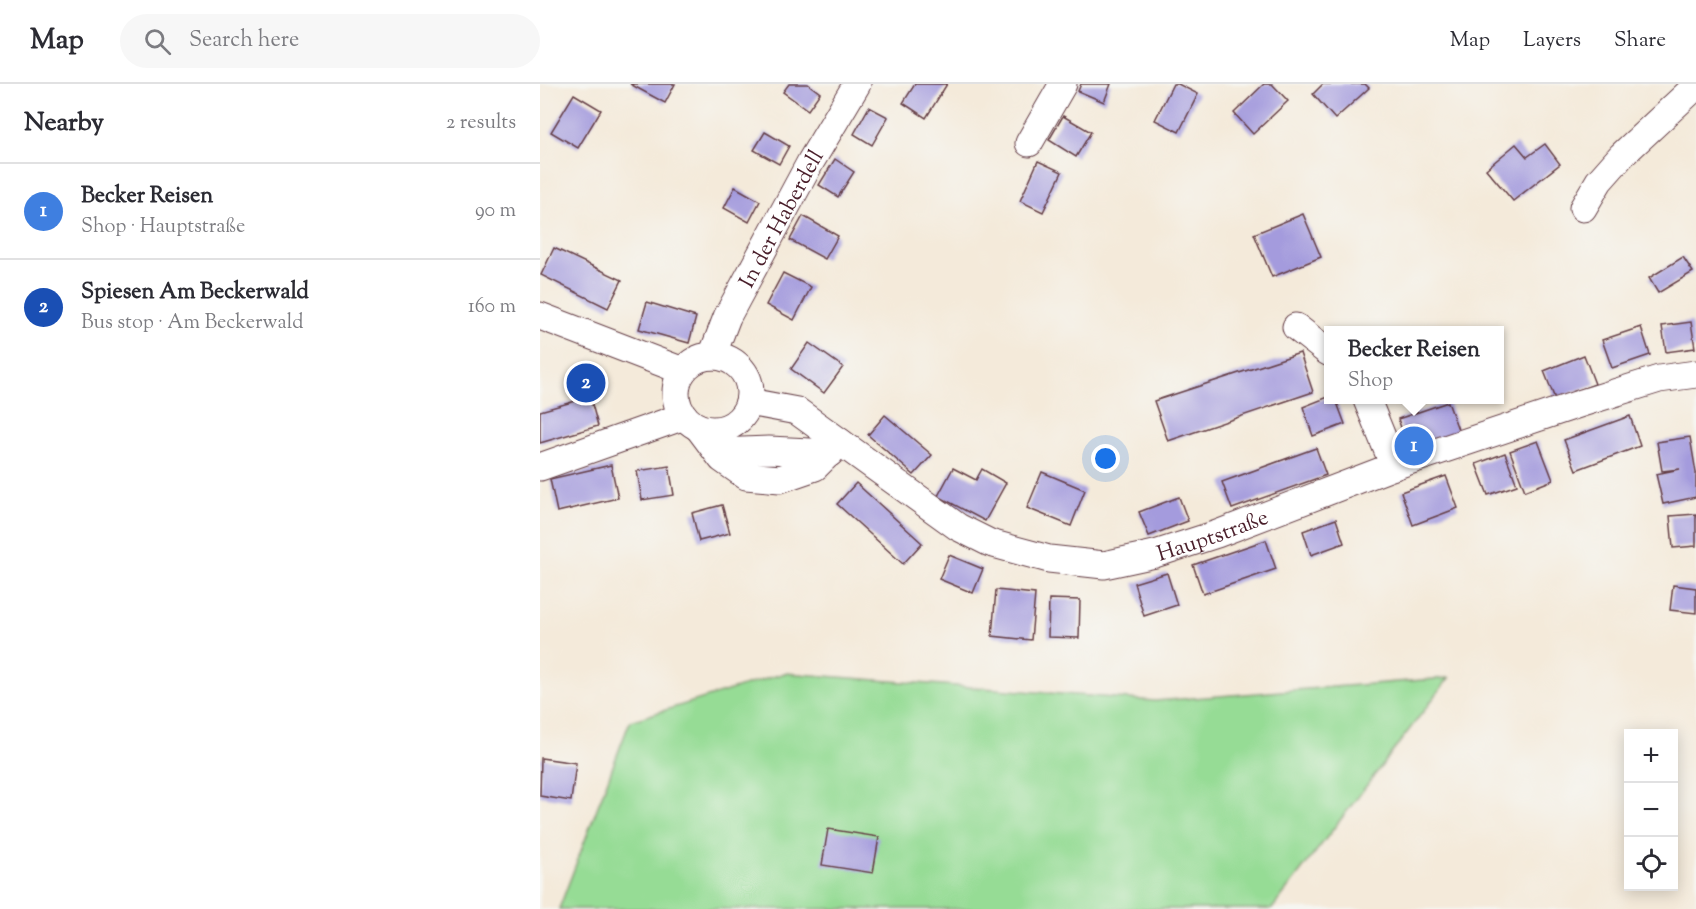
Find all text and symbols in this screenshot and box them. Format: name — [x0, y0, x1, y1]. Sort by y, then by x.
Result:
search box — [120, 14, 540, 68]
text: Map — [30, 21, 84, 61]
icon: search — [141, 25, 174, 58]
text: Search here — [189, 25, 299, 57]
text: Map — [1450, 26, 1490, 56]
text: Layers — [1523, 26, 1581, 56]
text: Share — [1614, 26, 1666, 56]
text: Nearby — [24, 105, 104, 142]
text: 2 results — [446, 109, 516, 138]
street label: In der Haberdell — [733, 144, 833, 295]
text: Becker Reisen — [81, 181, 213, 213]
text: 1 — [40, 197, 47, 226]
text: 90 m — [475, 197, 516, 226]
text: Shop · Hauptstraße — [81, 213, 245, 242]
text: Spiesen Am Beckerwald — [81, 277, 309, 309]
text: 2 — [39, 293, 48, 322]
text: 160 m — [468, 293, 516, 322]
text: Bus stop · Am Beckerwald — [81, 309, 303, 338]
popup — [1324, 326, 1504, 404]
text: Becker Reisen — [1348, 335, 1480, 367]
pin: 2 — [566, 360, 606, 406]
text: Shop — [1348, 367, 1393, 396]
pin: 1 — [1394, 424, 1434, 469]
your location — [1091, 444, 1120, 473]
street label: Hauptstraße — [1153, 503, 1273, 571]
map controls — [1624, 729, 1678, 891]
button: + — [1624, 729, 1678, 783]
button: − — [1624, 783, 1678, 837]
button: locate — [1624, 837, 1678, 891]

